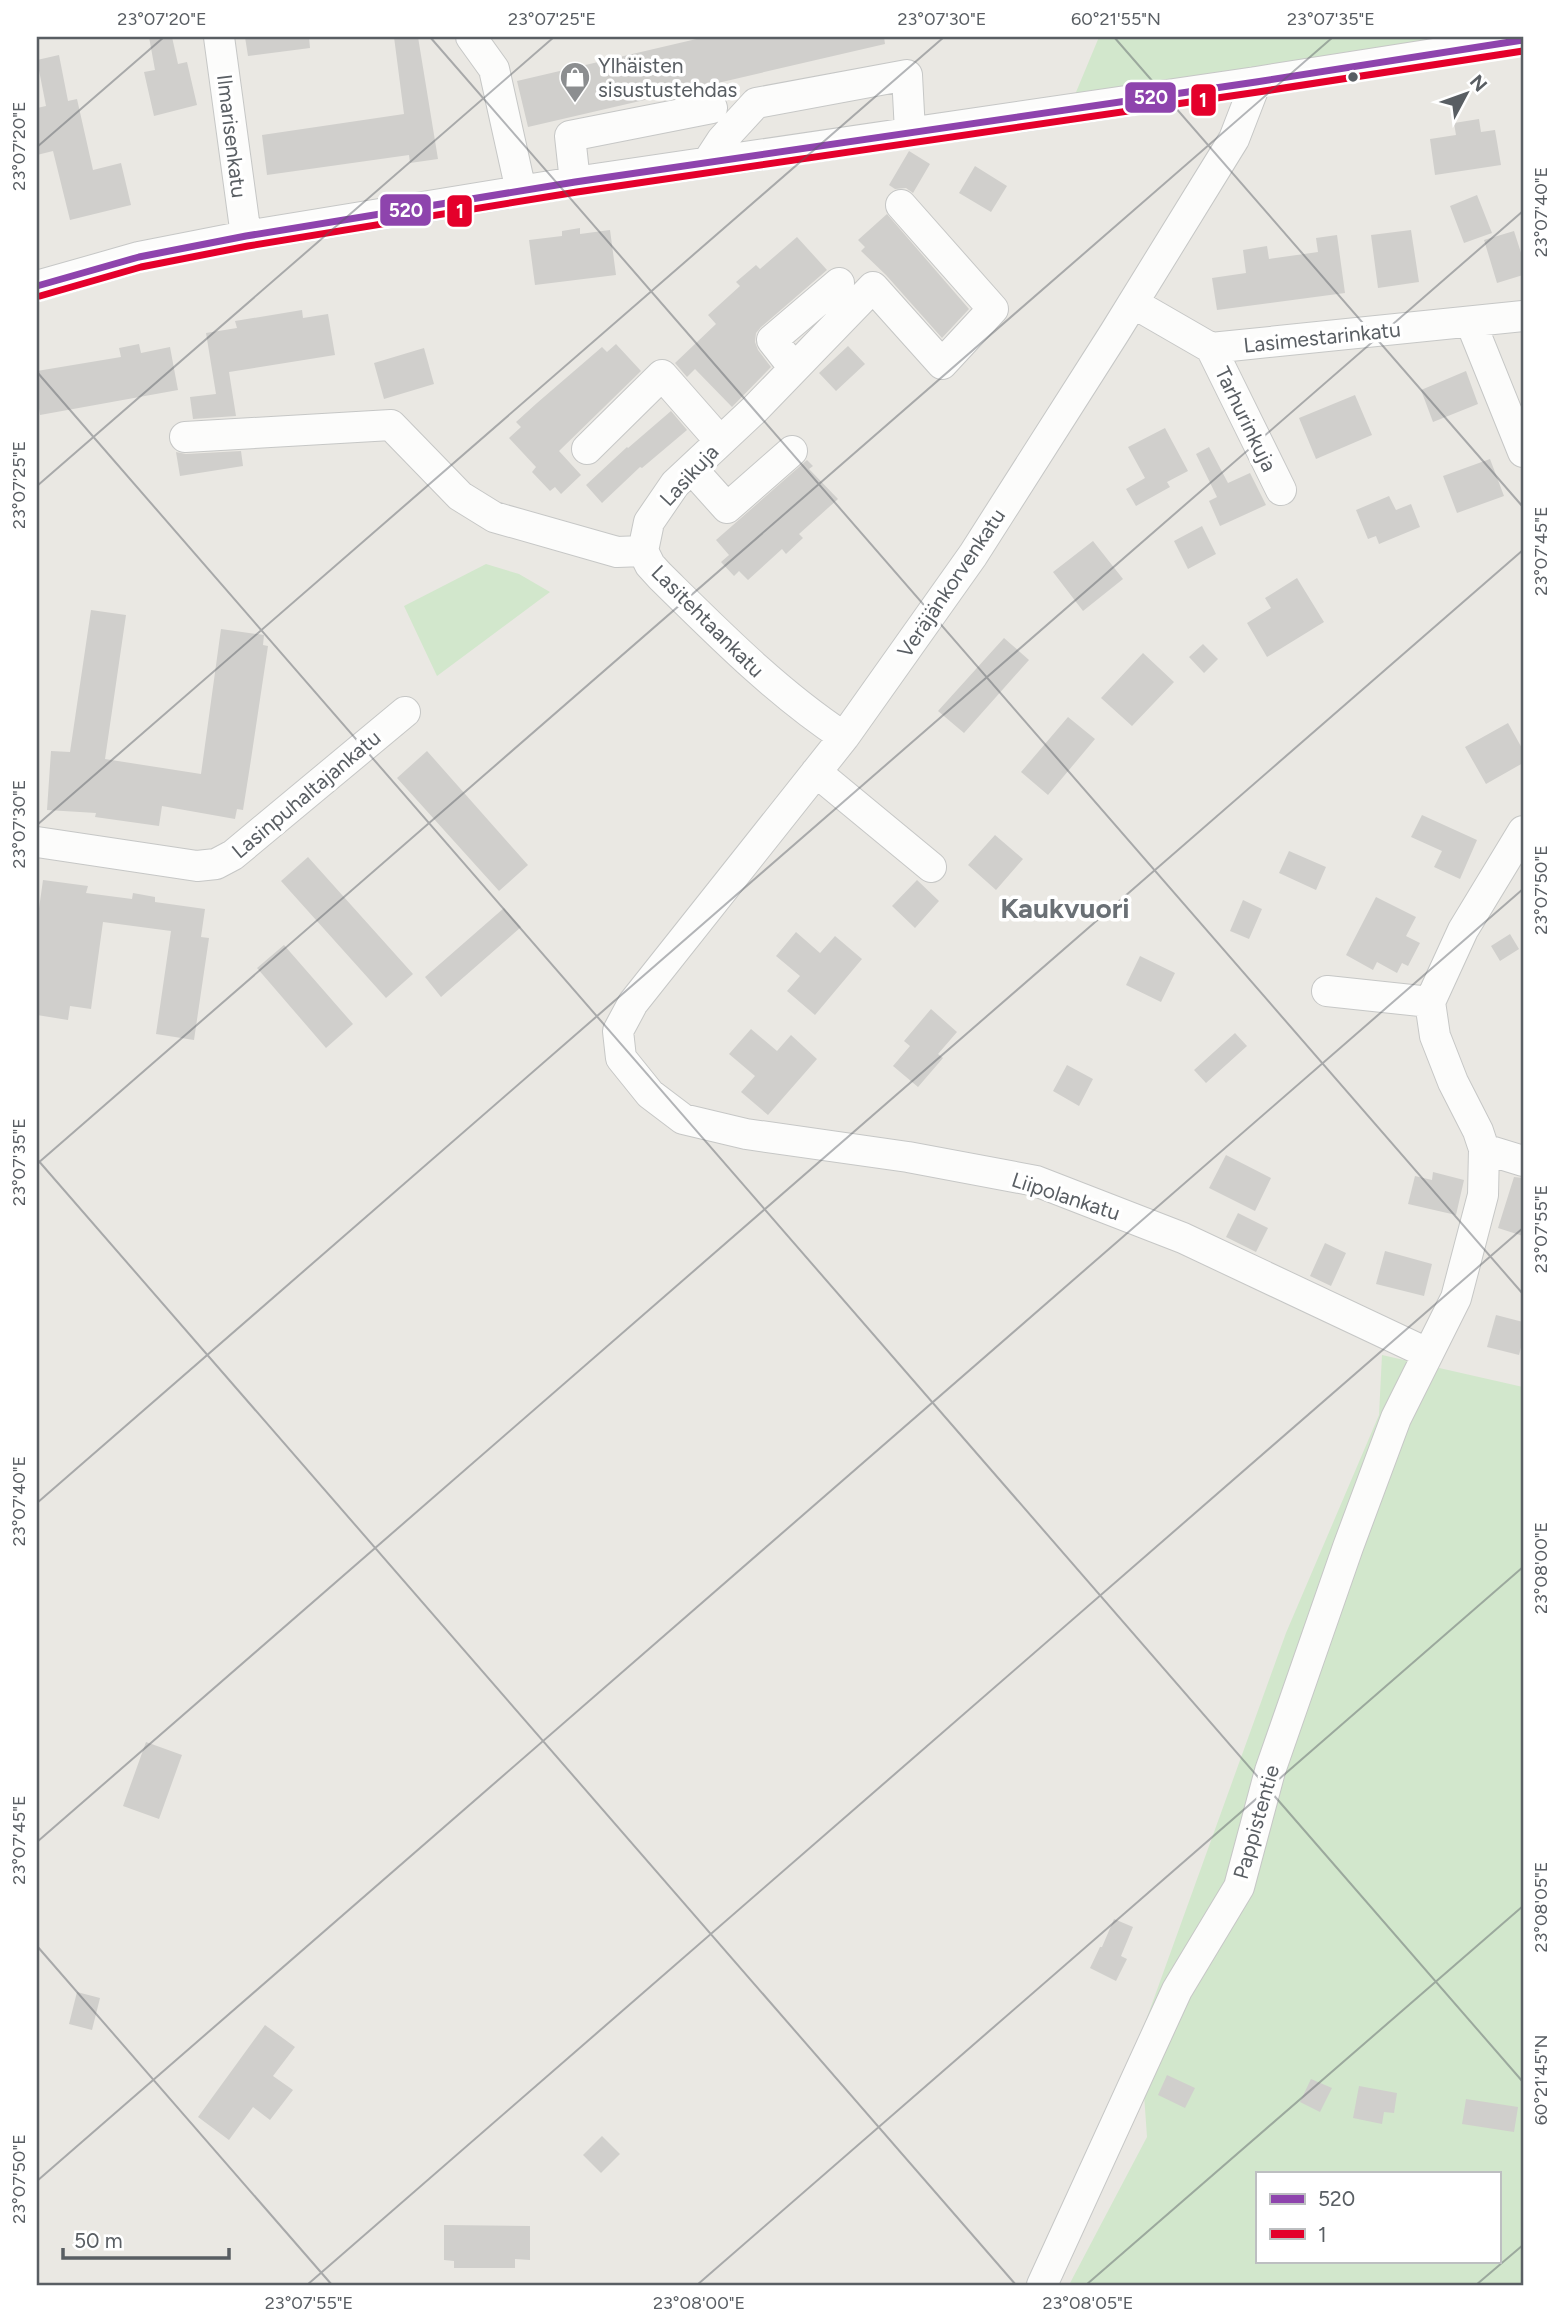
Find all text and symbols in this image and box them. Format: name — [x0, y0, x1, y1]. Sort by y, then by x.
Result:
text: 23°07'20"E — [117, 8, 207, 30]
text: 23°07'25"E — [508, 8, 596, 30]
text: 23°07'30"E — [897, 8, 987, 30]
text: 60°21'55"N — [1071, 8, 1161, 30]
text: 23°07'35"E — [1287, 8, 1375, 30]
place label: Ylhäisten sisustustehdas — [598, 53, 737, 102]
shop icon: Ylhäisten sisustustehdas — [558, 60, 592, 104]
north arrow — [1430, 60, 1500, 130]
unlabelled marker — [1346, 70, 1360, 84]
text: N — [1465, 70, 1492, 96]
street label: Ilmarisenkatu — [212, 73, 252, 199]
line badge: 520 — [1124, 81, 1177, 114]
line badge: 1 — [1190, 83, 1217, 117]
text: 520 — [1134, 86, 1168, 109]
text: 1 — [1199, 89, 1207, 112]
text: 23°07'20"E — [8, 101, 30, 191]
text: 23°07'40"E — [1530, 167, 1552, 257]
line badge: 520 — [379, 193, 432, 227]
line badge: 1 — [446, 194, 473, 228]
text: 520 — [389, 199, 423, 222]
text: 1 — [456, 200, 464, 223]
street label: Lasimestarinkatu — [1242, 316, 1402, 358]
street label: Tarhurinkuja — [1210, 363, 1282, 475]
street label: Lasikuja — [654, 439, 724, 511]
text: 23°07'25"E — [8, 441, 30, 529]
street label: Veräjänkorvenkatu — [892, 504, 1010, 662]
text: 23°07'45"E — [1530, 506, 1552, 596]
street label: Lasitehtaankatu — [647, 560, 769, 682]
street label: Lasinpuhaltajankatu — [227, 725, 385, 863]
text: 23°07'30"E — [8, 779, 30, 869]
text: 23°07'50"E — [1530, 845, 1552, 935]
district label: Kaukvuori — [1000, 891, 1130, 925]
text: 23°07'35"E — [8, 1118, 30, 1206]
street label: Liipolankatu — [1009, 1167, 1123, 1225]
text: 23°07'55"E — [1530, 1185, 1552, 1273]
text: 23°07'40"E — [8, 1456, 30, 1546]
text: 23°08'00"E — [1530, 1522, 1552, 1614]
street label: Pappistentie — [1228, 1762, 1284, 1882]
text: 23°07'45"E — [8, 1795, 30, 1885]
text: 23°08'05"E — [1530, 1862, 1552, 1953]
text: 60°21'45"N — [1530, 2035, 1552, 2125]
text: 23°07'50"E — [8, 2134, 30, 2224]
legend — [1256, 2172, 1500, 2262]
text: 520 — [1318, 2186, 1355, 2211]
scale bar — [63, 2217, 229, 2261]
text: 1 — [1318, 2222, 1327, 2247]
text: 50 m — [74, 2228, 123, 2253]
text: 23°07'55"E — [265, 2292, 353, 2314]
text: 23°08'00"E — [653, 2292, 745, 2314]
text: 23°08'05"E — [1043, 2292, 1134, 2314]

